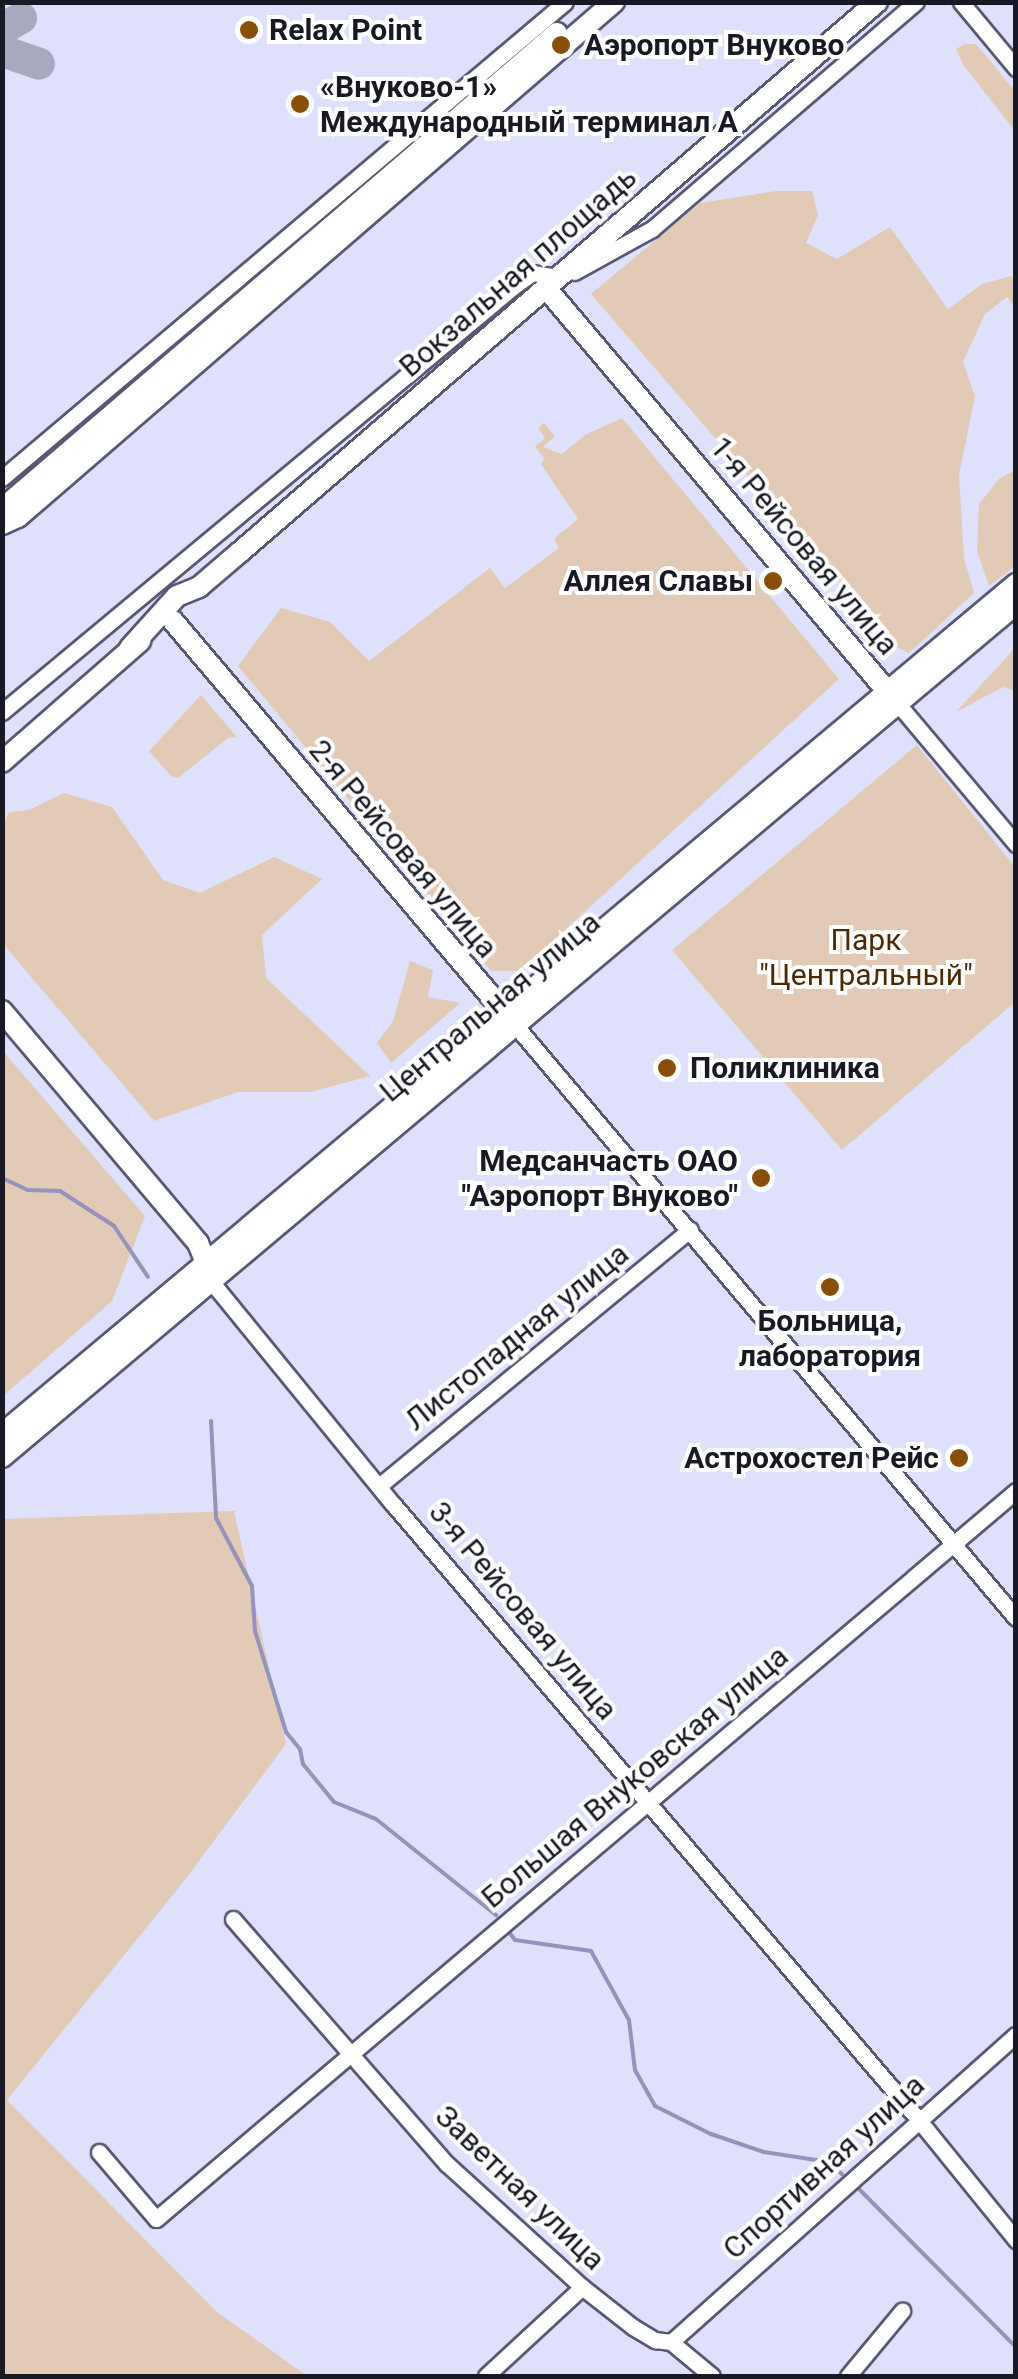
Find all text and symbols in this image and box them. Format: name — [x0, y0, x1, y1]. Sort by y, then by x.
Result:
place label: Relax Point — [269, 12, 422, 48]
marker: Relax Point — [238, 19, 260, 41]
place label: Аэропорт Внуково — [584, 27, 845, 63]
marker: Аэропорт Внуково — [548, 32, 574, 58]
place label: «Внуково-1» Международный терминал А — [320, 69, 738, 140]
marker: «Внуково-1» Международный терминал А — [289, 93, 311, 115]
street label: Вокзальная площадь — [392, 159, 644, 385]
street label: 1-я Рейсовая улица — [702, 430, 906, 662]
place label: Аллея Славы — [564, 563, 753, 599]
marker: Аллея Славы — [762, 570, 784, 592]
street label: 2-я Рейсовая улица — [301, 733, 505, 965]
street label: Центральная улица — [373, 904, 607, 1110]
park label: Парк "Центральный" — [759, 922, 973, 992]
place label: Поликлиника — [690, 1050, 880, 1086]
marker: Поликлиника — [654, 1055, 680, 1081]
place label: Медсанчасть ОАО "Аэропорт Внуково" — [462, 1143, 738, 1214]
marker: Медсанчасть ОАО "Аэропорт Внуково" — [748, 1165, 774, 1191]
street label: Листопадная улица — [398, 1236, 636, 1438]
marker: Больница, лаборатория — [819, 1276, 841, 1298]
place label: Больница, лаборатория — [739, 1303, 921, 1374]
place label: Астрохостел Рейс — [684, 1440, 939, 1476]
marker: Астрохостел Рейс — [948, 1447, 970, 1469]
street label: 3-я Рейсовая улица — [421, 1495, 625, 1727]
street label: Большая Внуковская улица — [475, 1638, 795, 1916]
street label: Спортивная улица — [716, 2067, 932, 2267]
street label: Заветная улица — [428, 2098, 612, 2278]

